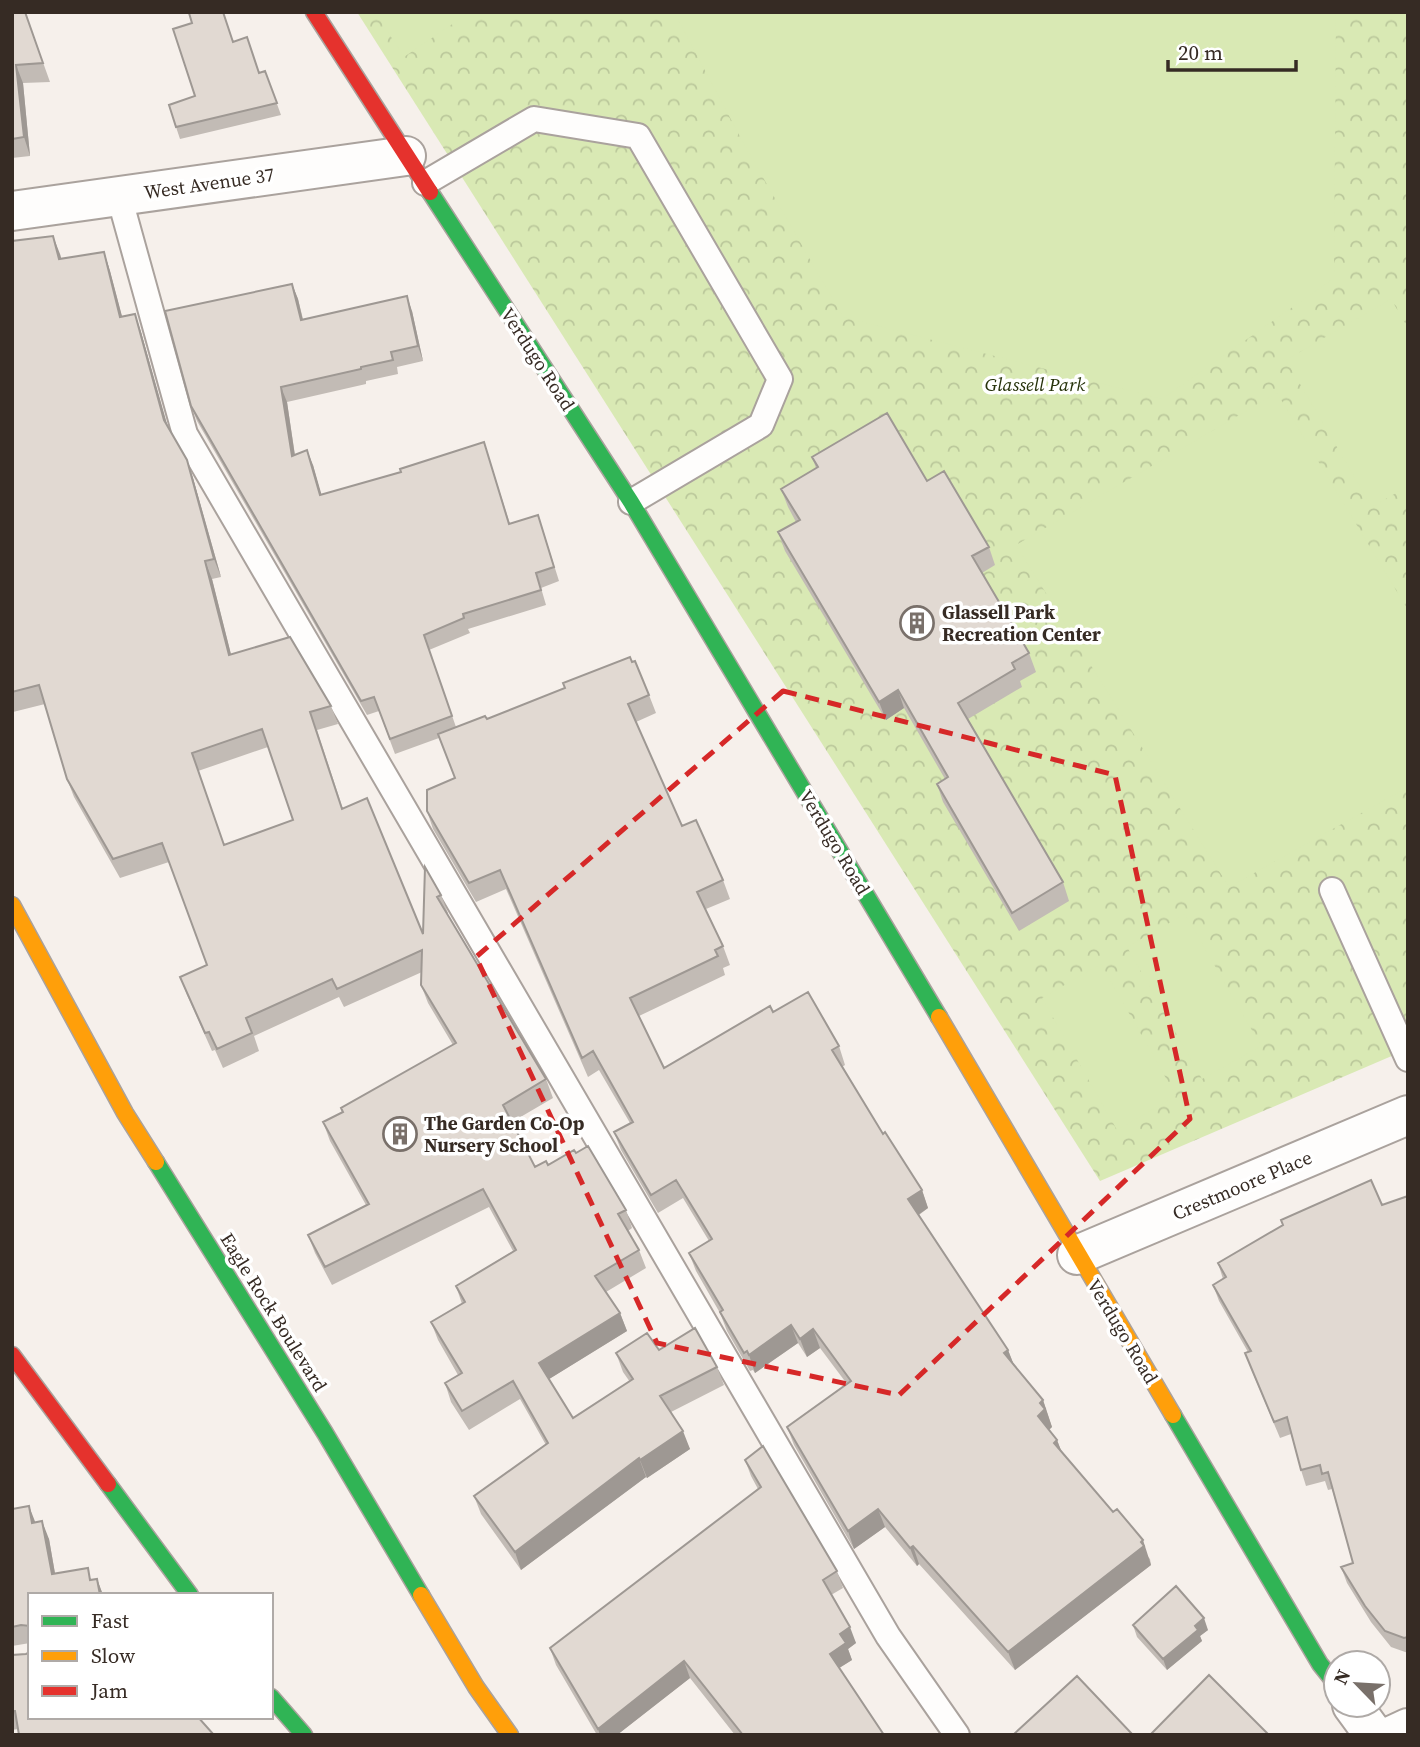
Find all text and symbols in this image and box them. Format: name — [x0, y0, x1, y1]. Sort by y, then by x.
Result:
scale bar — [1168, 28, 1296, 72]
text: 20 m — [1178, 38, 1223, 67]
street label: West Avenue 37 — [142, 161, 276, 205]
street label: Verdugo Road — [495, 302, 581, 416]
park label: Glassell Park — [985, 371, 1085, 397]
place label: Glassell Park Recreation Center — [942, 599, 1101, 647]
building icon: Glassell Park Recreation Center — [898, 604, 936, 642]
street label: Verdugo Road — [793, 785, 877, 899]
place label: The Garden Co-Op Nursery School — [424, 1110, 585, 1158]
building icon: The Garden Co-Op Nursery School — [381, 1115, 419, 1153]
street label: Crestmoore Place — [1168, 1144, 1316, 1226]
street label: Eagle Rock Boulevard — [215, 1228, 334, 1397]
street label: Verdugo Road — [1081, 1274, 1165, 1388]
legend — [28, 1593, 273, 1719]
text: Fast — [91, 1606, 129, 1635]
text: Slow — [91, 1641, 135, 1670]
north arrow — [1322, 1649, 1392, 1719]
text: N — [1327, 1665, 1356, 1689]
text: Jam — [90, 1676, 128, 1705]

